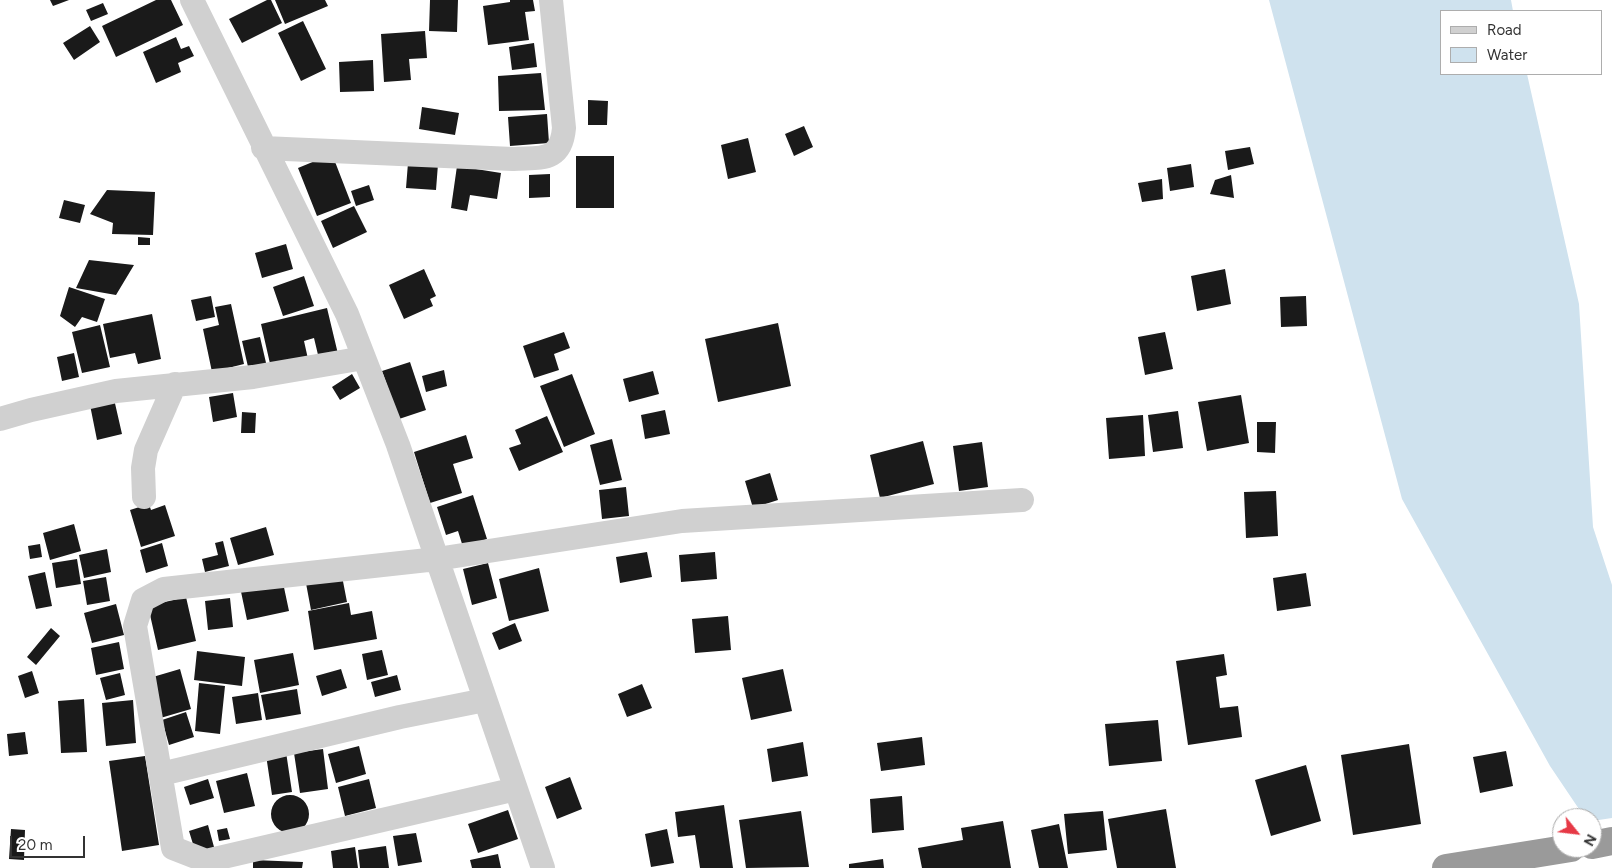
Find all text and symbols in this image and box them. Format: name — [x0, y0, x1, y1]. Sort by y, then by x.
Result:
legend — [1440, 10, 1602, 75]
text: Road — [1487, 21, 1522, 39]
text: Water — [1487, 46, 1527, 64]
north arrow — [1552, 808, 1602, 858]
scale bar — [12, 826, 88, 858]
text: N — [1580, 831, 1600, 849]
text: 20 m — [18, 836, 52, 854]

